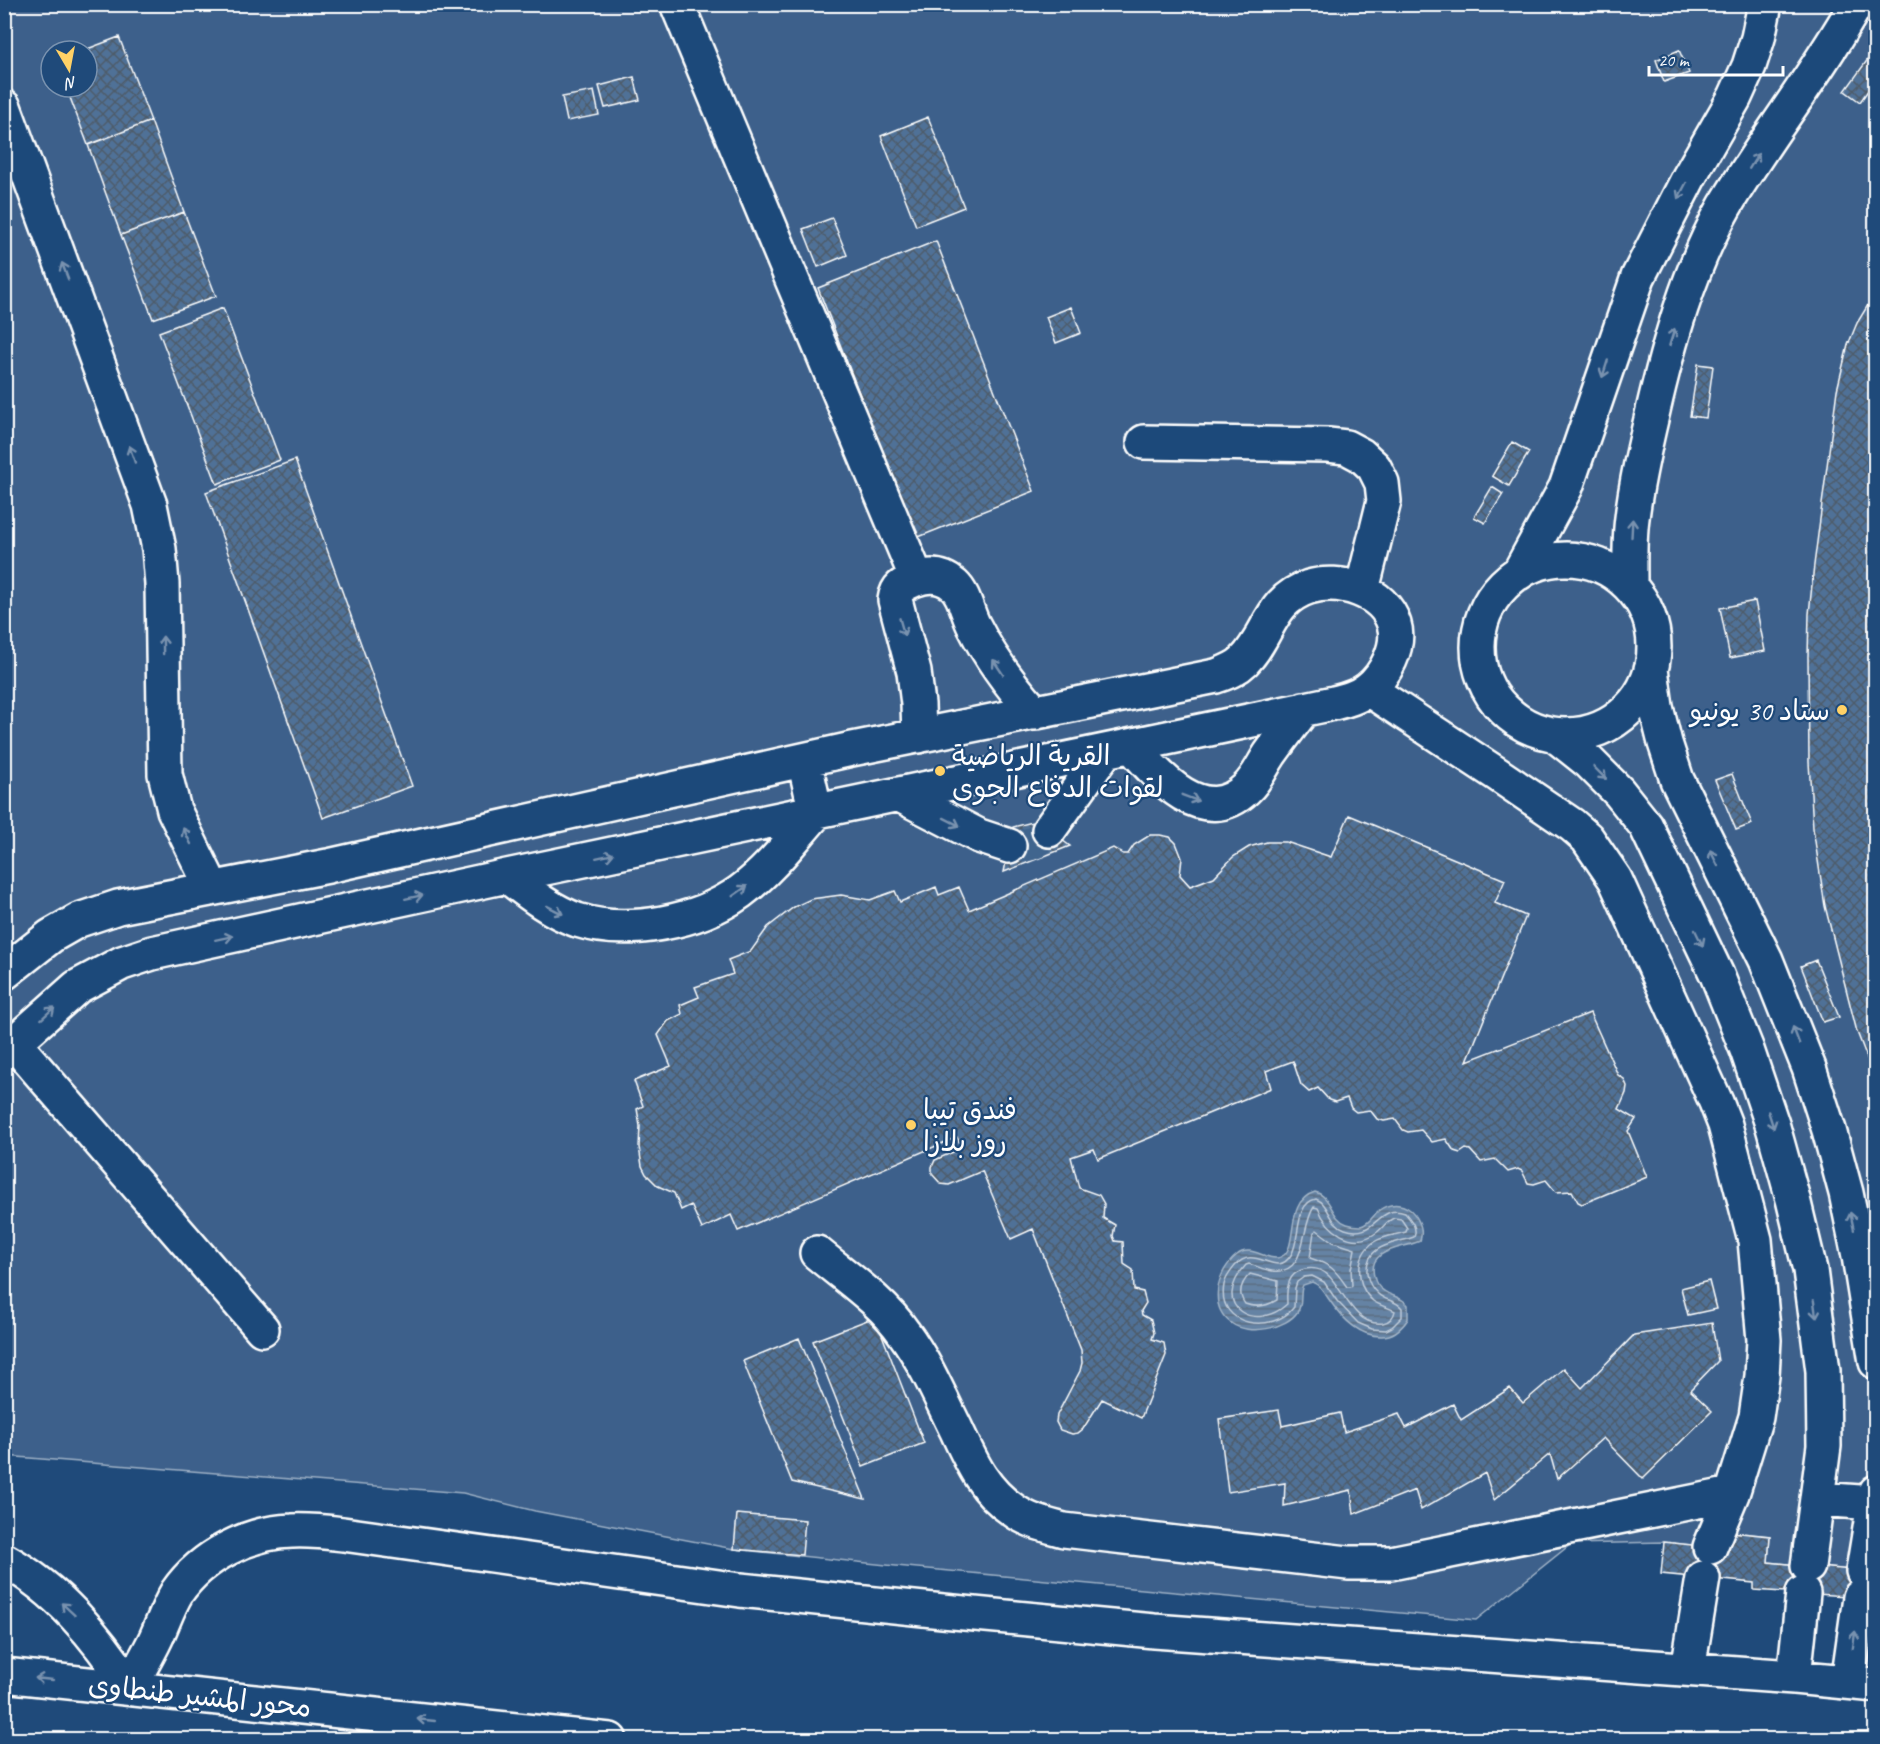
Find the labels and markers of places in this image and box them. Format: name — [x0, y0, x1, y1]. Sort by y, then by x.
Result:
place label: ستاد 30 يونيو — [1688, 693, 1830, 728]
marker: ستاد 30 يونيو — [1835, 703, 1849, 717]
place label: القرية الرياضية لقوات الدفاع الجوى — [952, 738, 1164, 807]
marker: القرية الرياضية لقوات الدفاع الجوى — [933, 764, 947, 778]
place label: فندق تيبا روز بلازا — [923, 1092, 1017, 1159]
marker: فندق تيبا روز بلازا — [904, 1118, 918, 1132]

